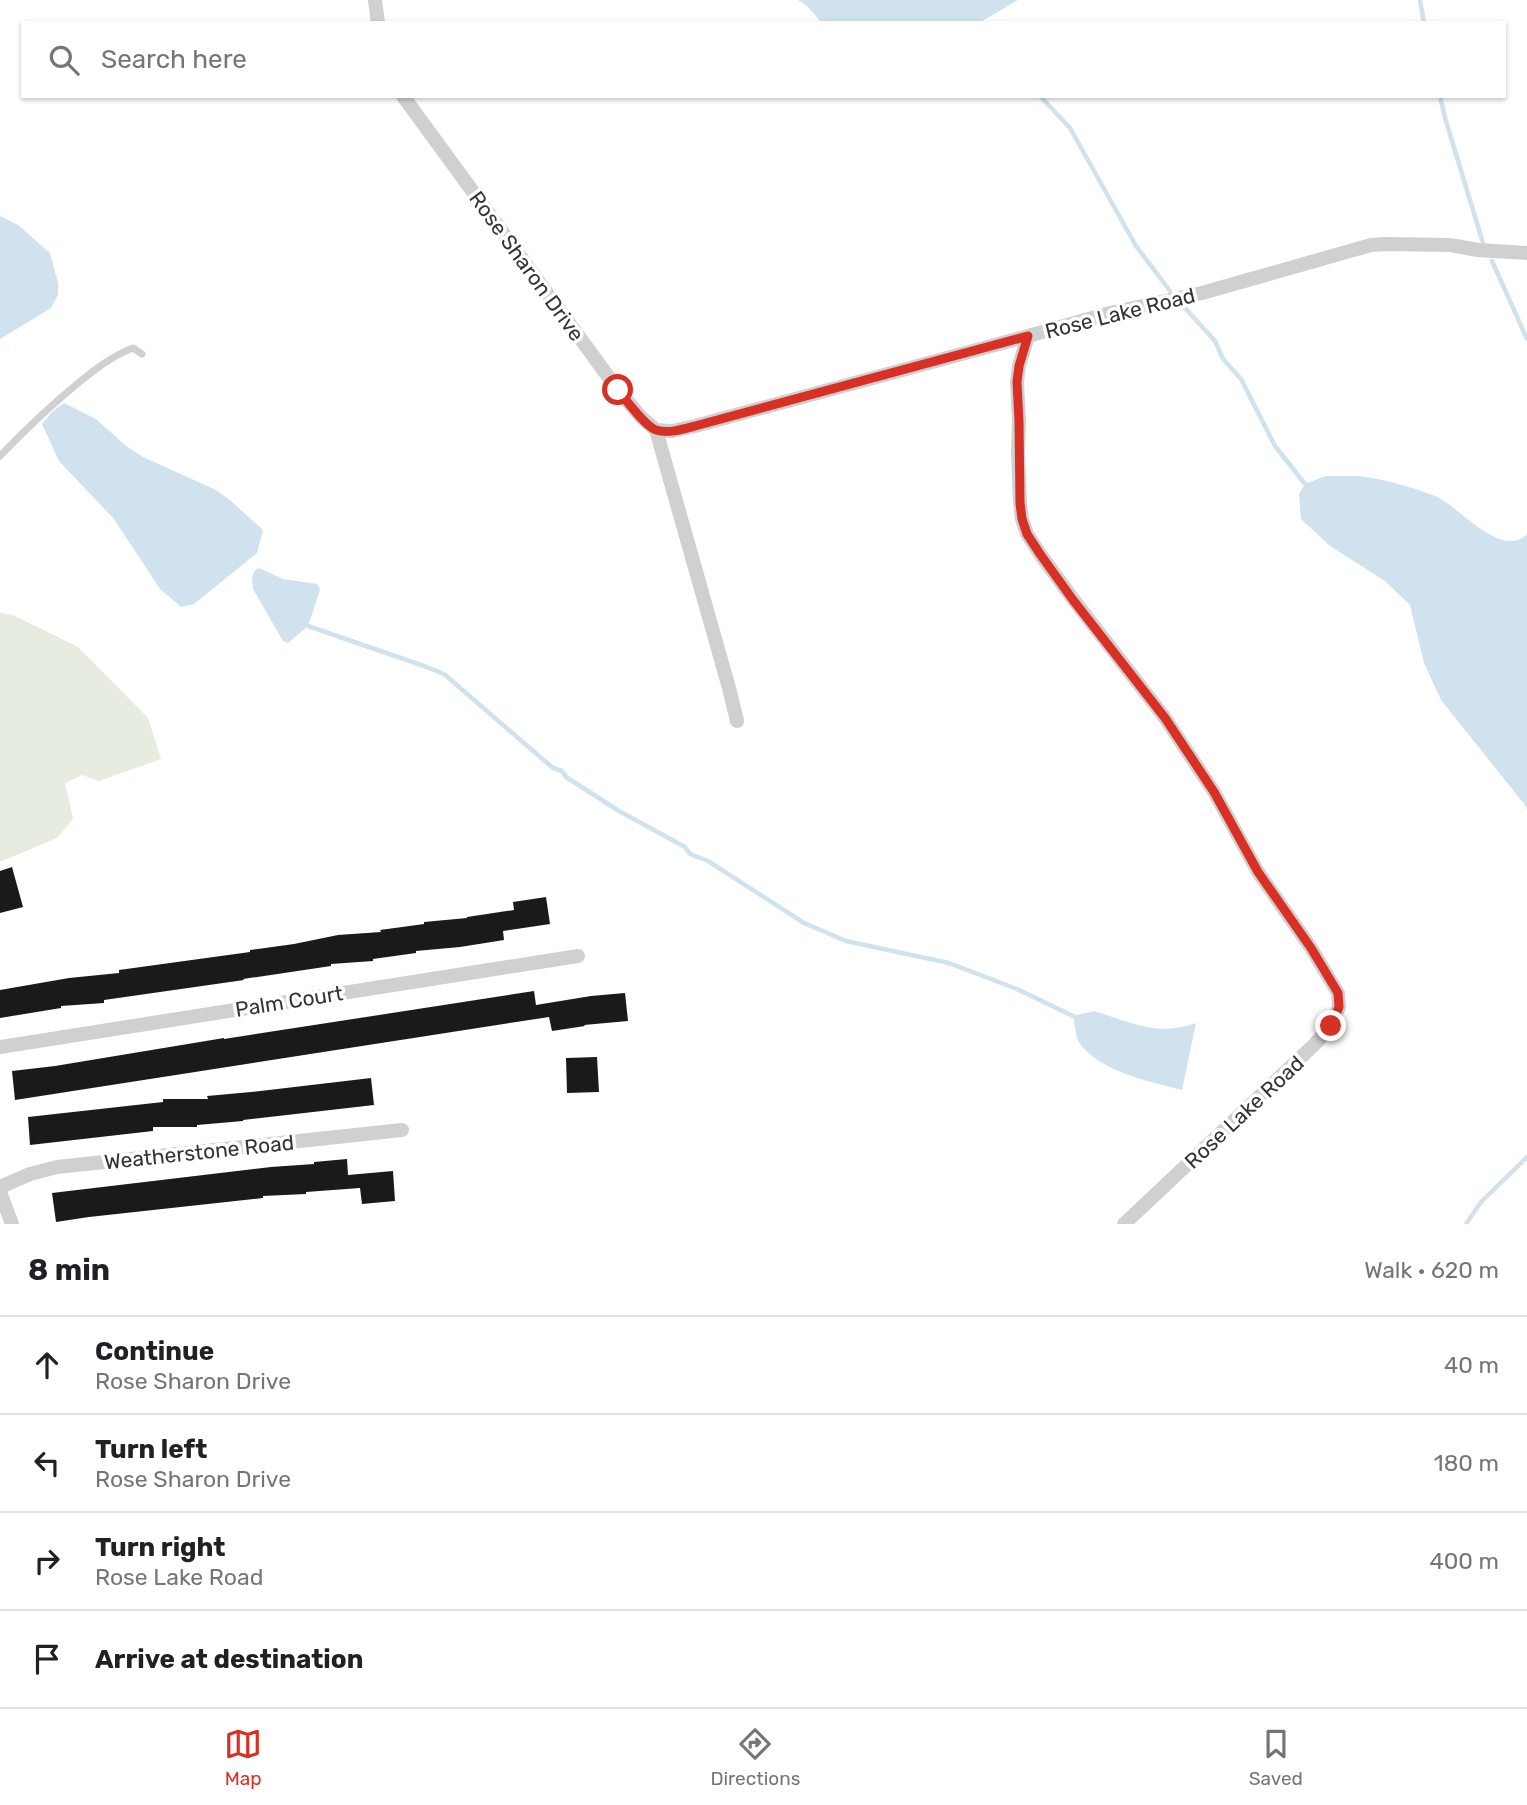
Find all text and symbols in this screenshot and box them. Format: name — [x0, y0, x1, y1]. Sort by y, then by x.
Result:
search box — [21, 21, 1506, 98]
icon: search — [45, 41, 83, 79]
text: Search here — [101, 44, 247, 75]
street label: Rose Sharon Drive — [464, 186, 590, 346]
street label: Rose Lake Road — [1042, 282, 1198, 344]
route start — [602, 374, 633, 405]
street label: Palm Court — [233, 980, 345, 1022]
route end — [1315, 1010, 1346, 1041]
street label: Rose Lake Road — [1179, 1050, 1309, 1174]
street label: Weatherstone Road — [103, 1130, 295, 1174]
text: 8 min — [28, 1252, 110, 1288]
text: Walk · 620 m — [1364, 1256, 1499, 1284]
text: Continue — [95, 1336, 214, 1367]
icon: ahead — [28, 1346, 66, 1384]
text: 40 m — [1444, 1351, 1499, 1379]
text: Rose Sharon Drive — [95, 1367, 291, 1395]
text: Turn left — [95, 1434, 207, 1465]
icon: left — [28, 1444, 66, 1482]
text: 180 m — [1434, 1449, 1499, 1477]
text: Rose Sharon Drive — [95, 1465, 291, 1493]
text: Turn right — [95, 1532, 225, 1563]
icon: right — [28, 1542, 66, 1580]
text: 400 m — [1429, 1547, 1499, 1575]
text: Rose Lake Road — [95, 1563, 263, 1591]
icon: arrive — [28, 1640, 66, 1678]
text: Arrive at destination — [95, 1644, 363, 1675]
tab: Map — [224, 1725, 262, 1790]
tab: Directions — [710, 1725, 800, 1790]
tab: Saved — [1249, 1725, 1303, 1790]

